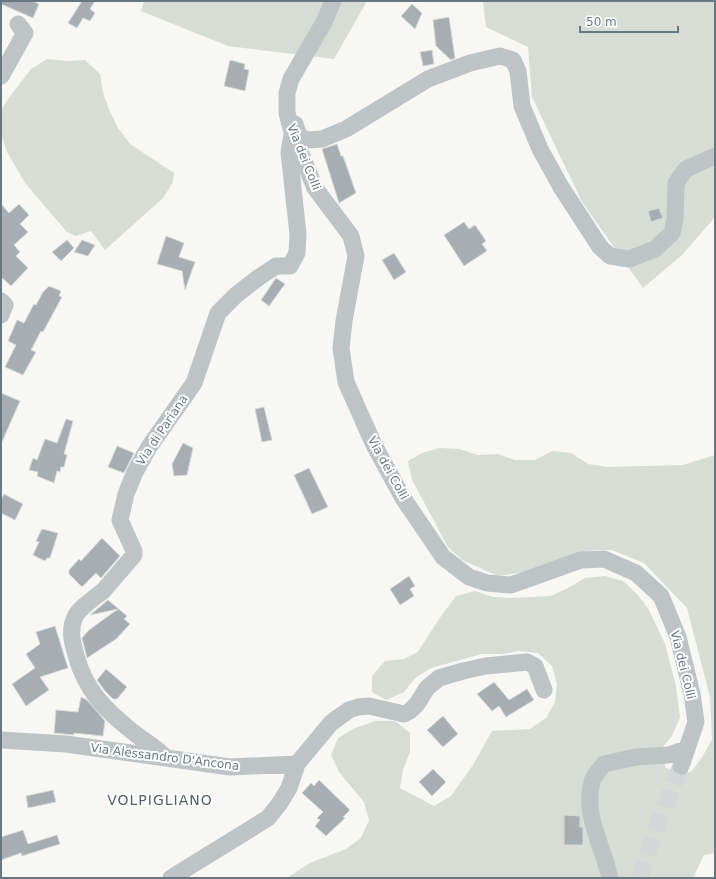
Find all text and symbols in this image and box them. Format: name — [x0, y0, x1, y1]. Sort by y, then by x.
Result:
scale bar — [580, 8, 678, 34]
text: 50 m — [586, 15, 617, 29]
street label: Via dei Colli — [284, 122, 324, 192]
street label: Via di Pariana — [133, 392, 191, 468]
street label: Via dei Colli — [365, 434, 411, 502]
street label: Via dei Colli — [668, 629, 698, 701]
street label: Via Alessandro D'Ancona — [90, 741, 240, 773]
district label: VOLPIGLIANO — [107, 792, 213, 808]

